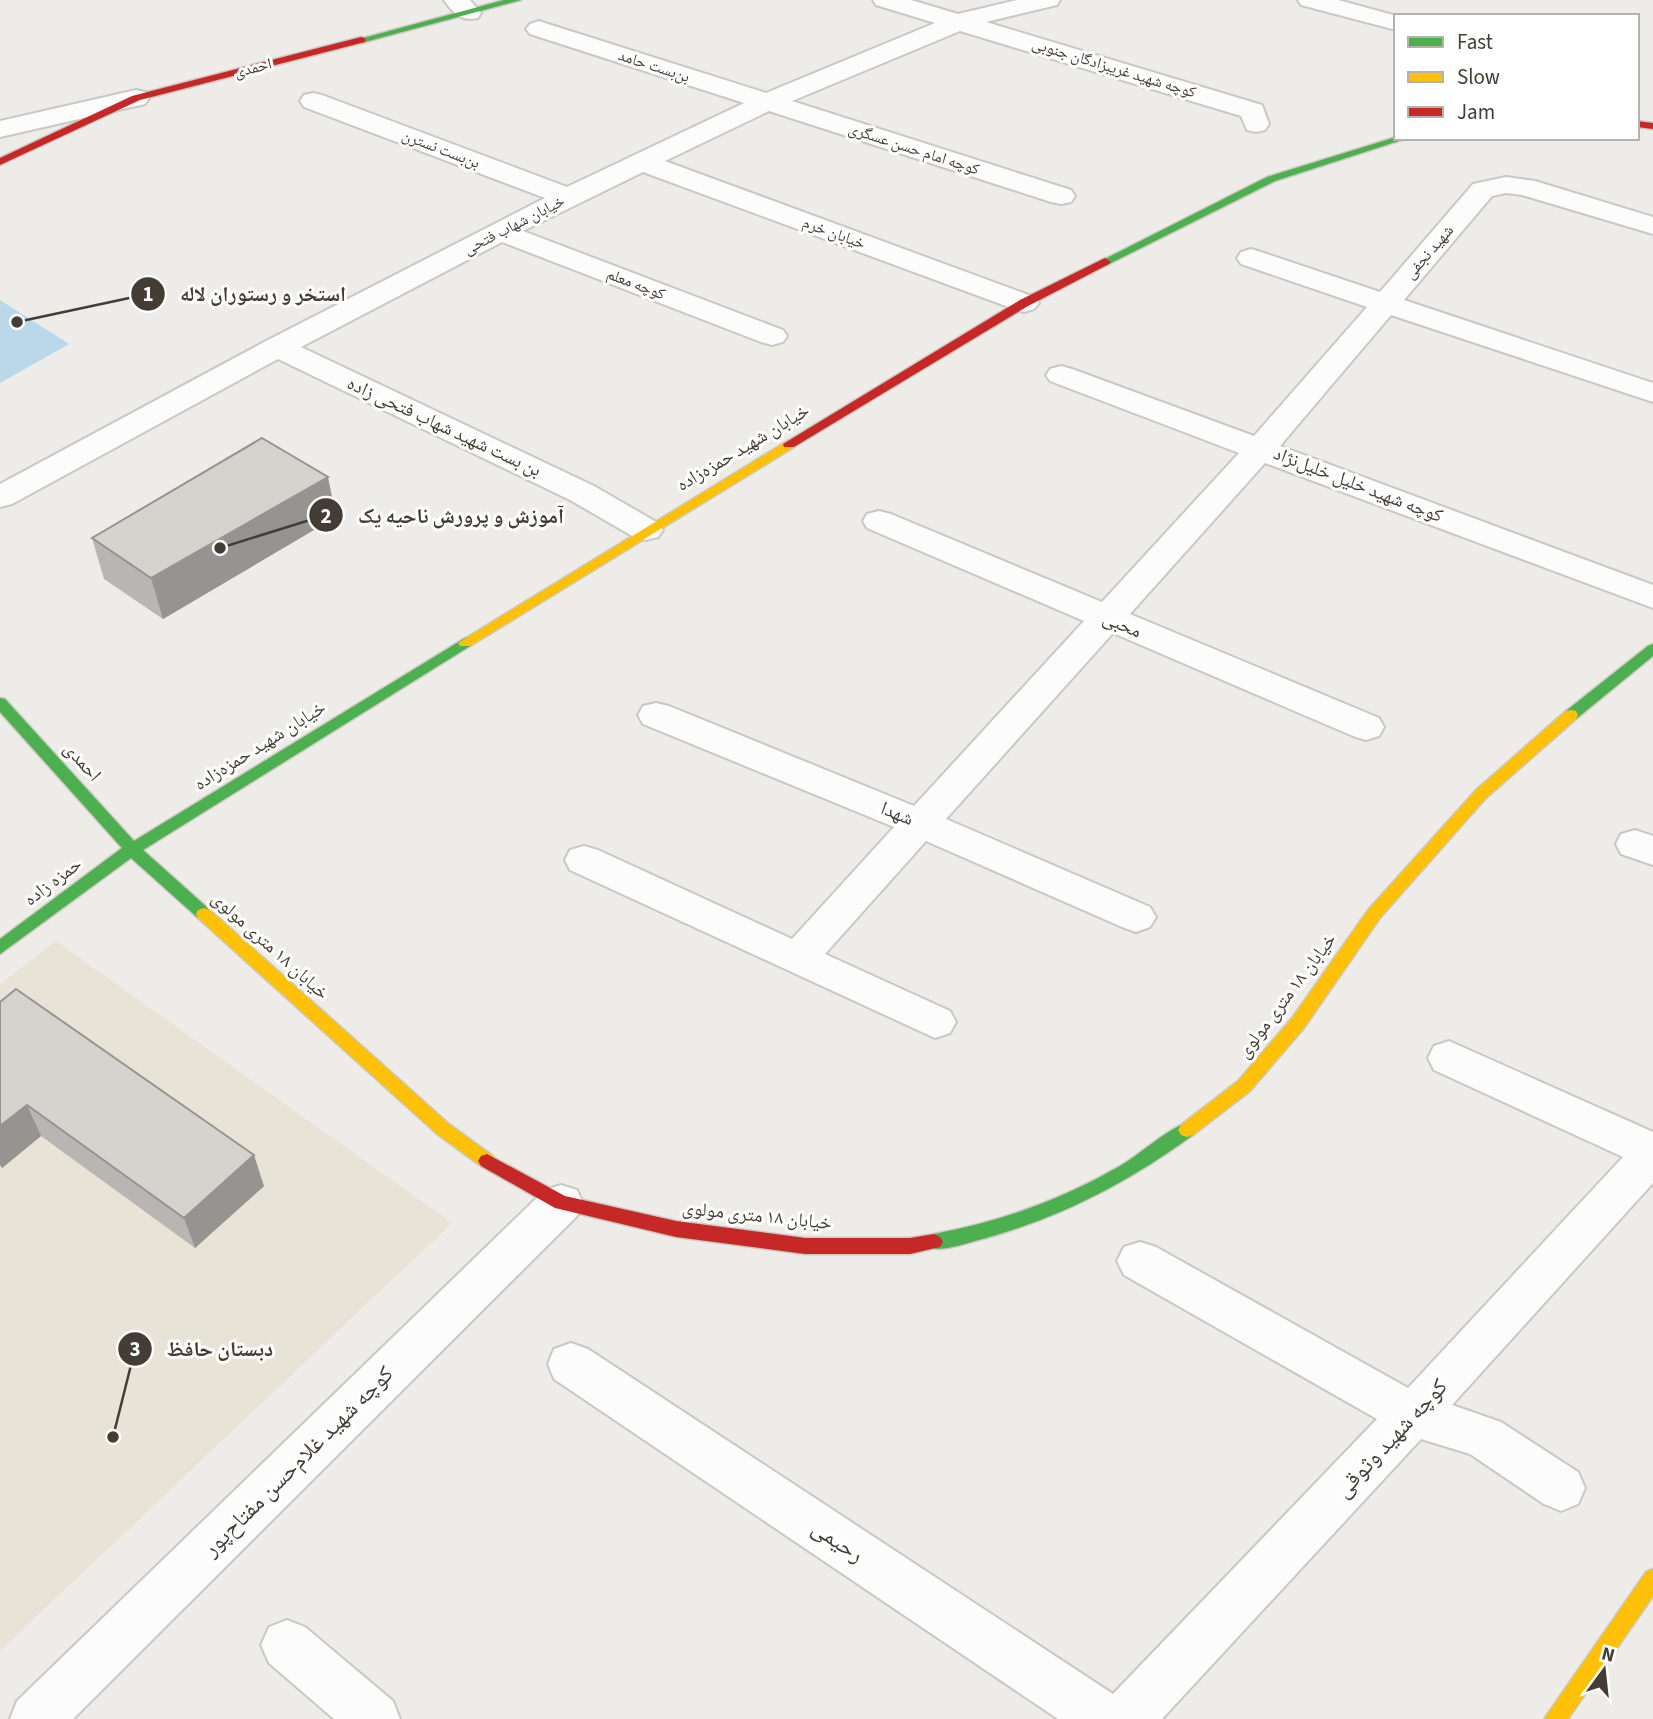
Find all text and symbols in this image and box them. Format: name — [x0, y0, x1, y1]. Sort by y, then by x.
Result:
legend — [1394, 14, 1639, 140]
text: Fast — [1457, 27, 1493, 57]
street label: کوچه شهید غریبزادگان جنوبی — [1029, 33, 1199, 104]
street label: بن‌بست حامد — [615, 44, 693, 88]
street label: احمدی — [232, 53, 274, 83]
text: Slow — [1457, 62, 1500, 92]
text: Jam — [1457, 97, 1495, 127]
street label: کوچه امام حسن عسگری — [846, 117, 983, 181]
street label: بن‌بست نسترن — [399, 124, 483, 174]
street label: خیابان شهاب فتحی — [459, 190, 569, 260]
street label: خیابان خرم — [799, 211, 869, 255]
street label: شهید نجفی — [1399, 220, 1459, 284]
street label: کوچه معلم — [604, 263, 669, 305]
callout: استخر و رستوران لاله — [131, 273, 360, 315]
text: 1 — [142, 279, 154, 309]
text: استخر و رستوران لاله — [180, 279, 346, 309]
street label: بن بست شهید شهاب فتحی زاده — [342, 370, 546, 484]
street label: خیابان شهید حمزه‌زاده — [671, 398, 815, 498]
street label: کوچه شهید خلیل خلیل‌نژاد — [1269, 440, 1447, 530]
callout: آموزش و پرورش ناحیه یک — [309, 494, 578, 536]
text: 2 — [320, 501, 332, 531]
text: آموزش و پرورش ناحیه یک — [358, 501, 564, 531]
street label: محبی — [1098, 605, 1146, 645]
street label: خیابان شهید حمزه‌زاده — [189, 695, 331, 797]
street label: احمدی — [57, 736, 107, 788]
street label: شهدا — [877, 795, 917, 833]
street label: حمزه زاده — [18, 851, 88, 913]
street label: خیابان ۱۸ متری مولوی — [205, 886, 335, 1006]
street label: خیابان ۱۸ متری مولوی — [1231, 928, 1343, 1064]
street label: خیابان ۱۸ متری مولوی — [681, 1195, 833, 1237]
callout: دبستان حافظ — [117, 1328, 287, 1370]
text: 3 — [129, 1334, 141, 1364]
text: دبستان حافظ — [167, 1334, 273, 1364]
street label: کوچه شهید غلام‌حسن مفتاح‌پور — [194, 1358, 401, 1565]
street label: کوچه شهید وثوقی — [1327, 1371, 1455, 1505]
street label: رحیمی — [805, 1511, 871, 1571]
north arrow — [1569, 1635, 1639, 1705]
text: N — [1598, 1640, 1618, 1670]

